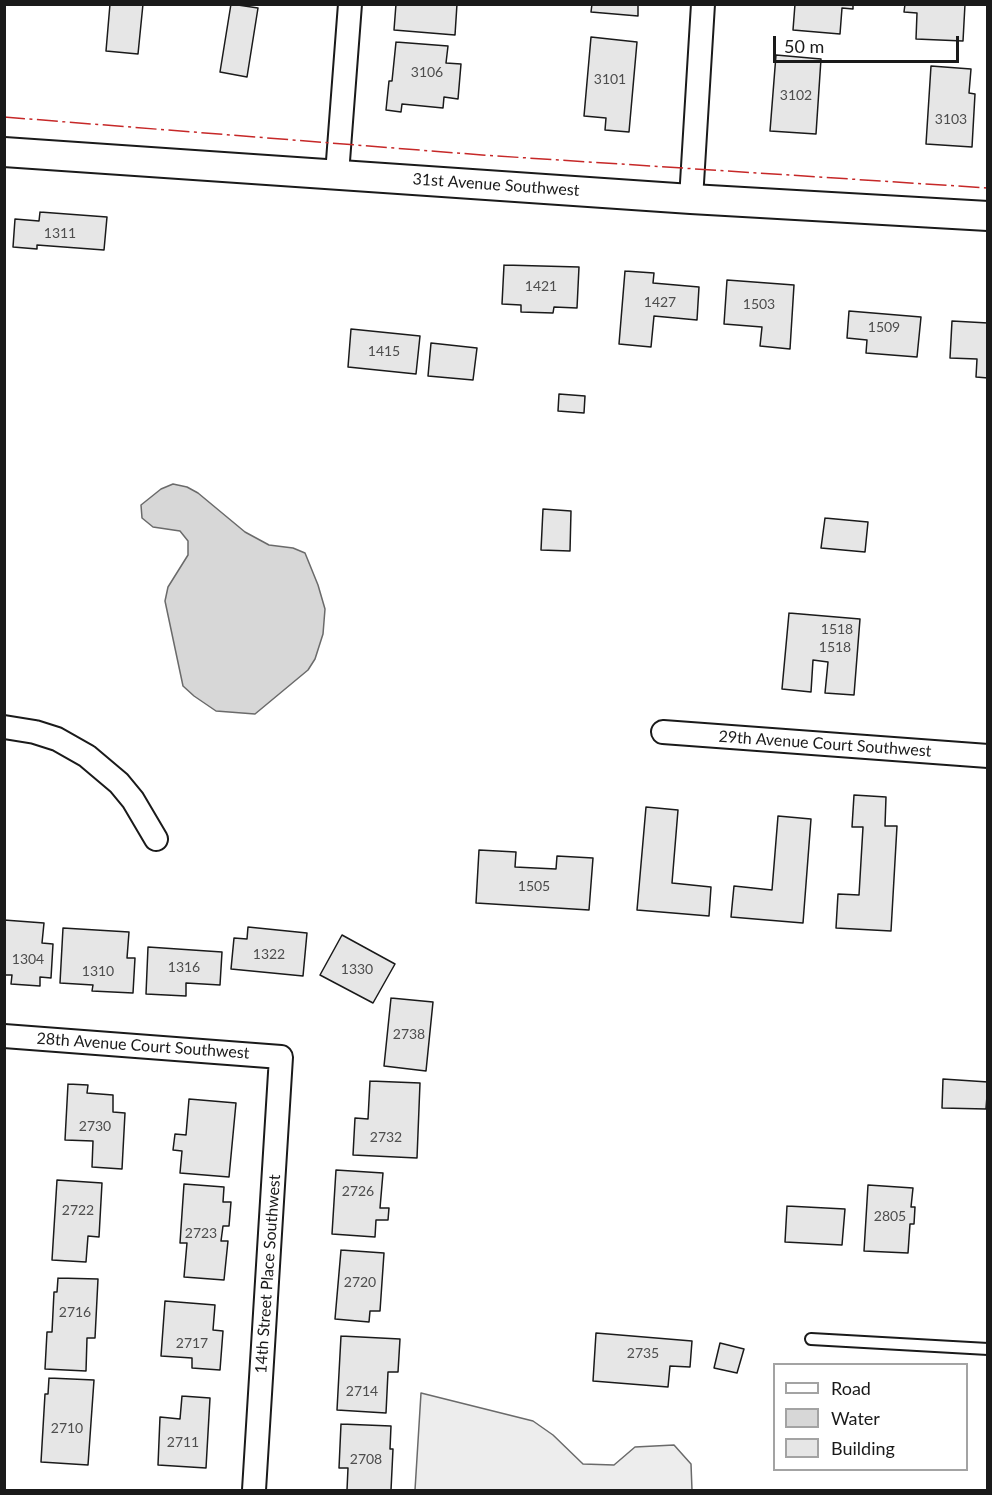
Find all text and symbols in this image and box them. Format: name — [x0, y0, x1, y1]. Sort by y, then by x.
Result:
scale bar — [776, 24, 962, 62]
text: 50 m — [784, 35, 824, 57]
house number: 3106 — [411, 64, 443, 80]
house number: 3101 — [594, 71, 626, 87]
house number: 3102 — [780, 87, 812, 103]
house number: 3103 — [935, 111, 967, 127]
street label: 31st Avenue Southwest — [412, 170, 580, 200]
house number: 1311 — [44, 225, 76, 241]
house number: 1421 — [525, 278, 557, 294]
house number: 1427 — [644, 294, 676, 310]
house number: 1503 — [743, 296, 775, 312]
house number: 1509 — [868, 319, 900, 335]
house number: 1415 — [368, 343, 400, 359]
house number: 1518 — [821, 621, 853, 637]
house number: 1518 — [819, 639, 851, 655]
street label: 29th Avenue Court Southwest — [718, 727, 932, 761]
house number: 1505 — [518, 878, 550, 894]
house number: 1322 — [253, 946, 285, 962]
house number: 1304 — [12, 951, 44, 967]
house number: 1316 — [168, 959, 200, 975]
house number: 1330 — [341, 961, 373, 977]
house number: 1310 — [82, 963, 114, 979]
house number: 2738 — [393, 1026, 425, 1042]
street label: 28th Avenue Court Southwest — [36, 1029, 250, 1063]
house number: 2730 — [79, 1118, 111, 1134]
house number: 2732 — [370, 1129, 402, 1145]
street label: 14th Street Place Southwest — [251, 1174, 285, 1374]
house number: 2726 — [342, 1183, 374, 1199]
house number: 2722 — [62, 1202, 94, 1218]
house number: 2805 — [874, 1208, 906, 1224]
house number: 2723 — [185, 1225, 217, 1241]
house number: 2720 — [344, 1274, 376, 1290]
house number: 2716 — [59, 1304, 91, 1320]
house number: 2717 — [176, 1335, 208, 1351]
house number: 2735 — [627, 1345, 659, 1361]
legend — [773, 1363, 968, 1471]
text: Road — [831, 1377, 871, 1399]
house number: 2714 — [346, 1383, 378, 1399]
text: Water — [831, 1407, 880, 1429]
house number: 2710 — [51, 1420, 83, 1436]
house number: 2711 — [167, 1434, 199, 1450]
text: Building — [831, 1437, 895, 1459]
house number: 2708 — [350, 1451, 382, 1467]

